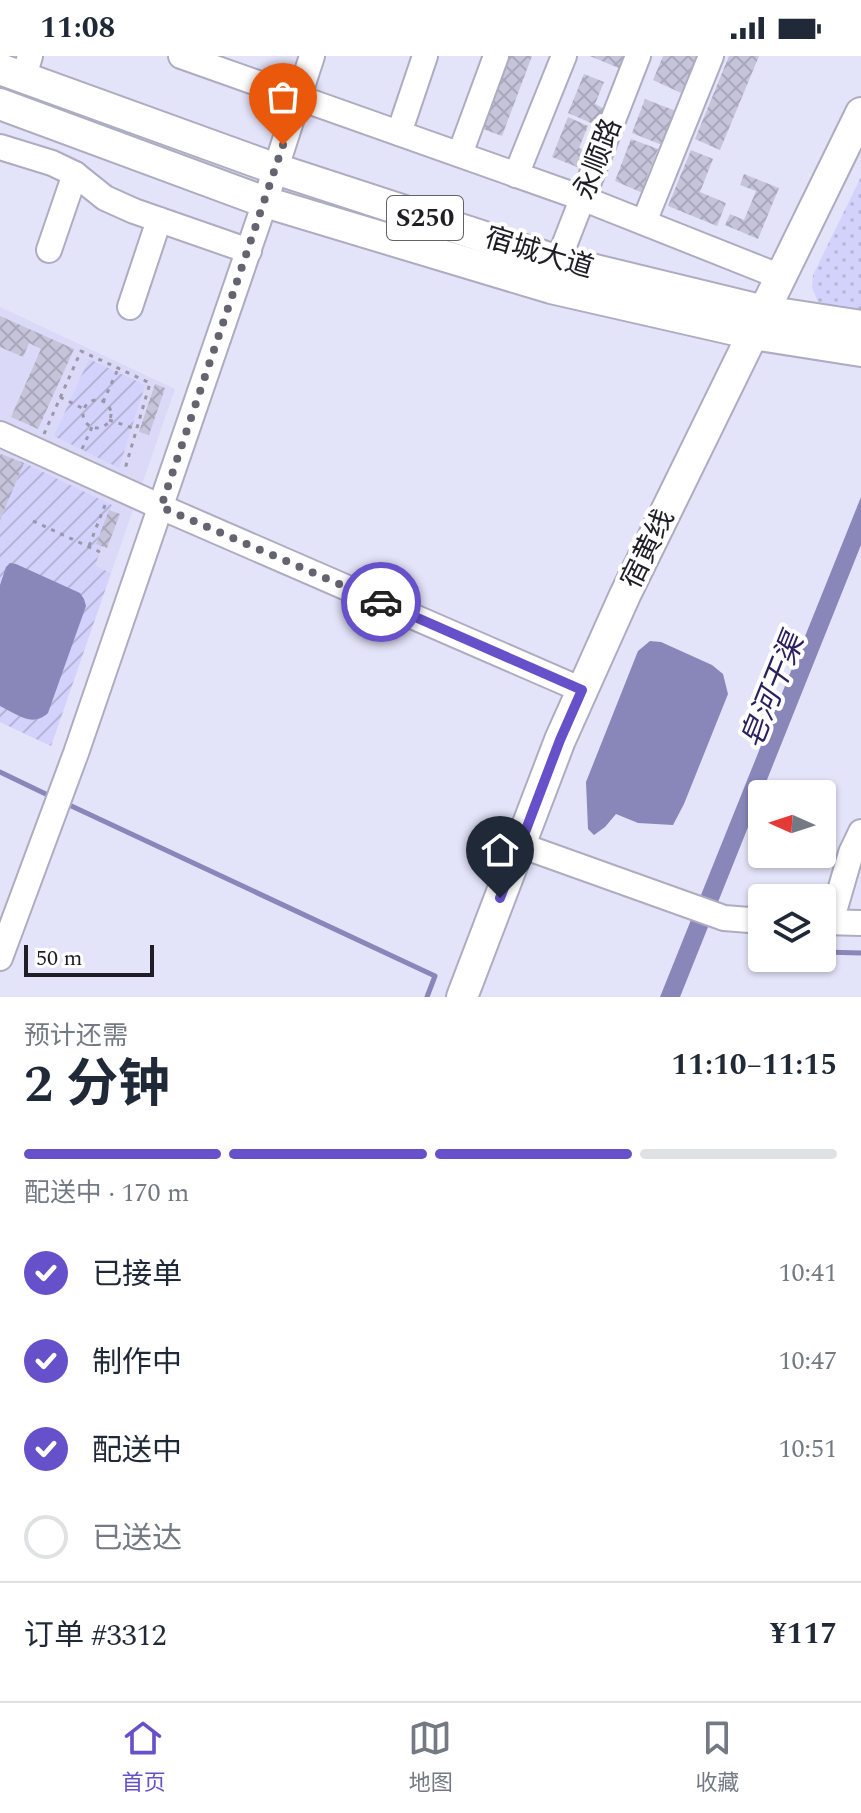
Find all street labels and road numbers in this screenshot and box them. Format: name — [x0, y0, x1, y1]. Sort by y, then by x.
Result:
street label: 永顺路 — [563, 112, 633, 206]
road number: S250 — [387, 196, 463, 240]
street label: 宿城大道 — [479, 216, 599, 290]
street label: 宿黄线 — [610, 502, 686, 596]

